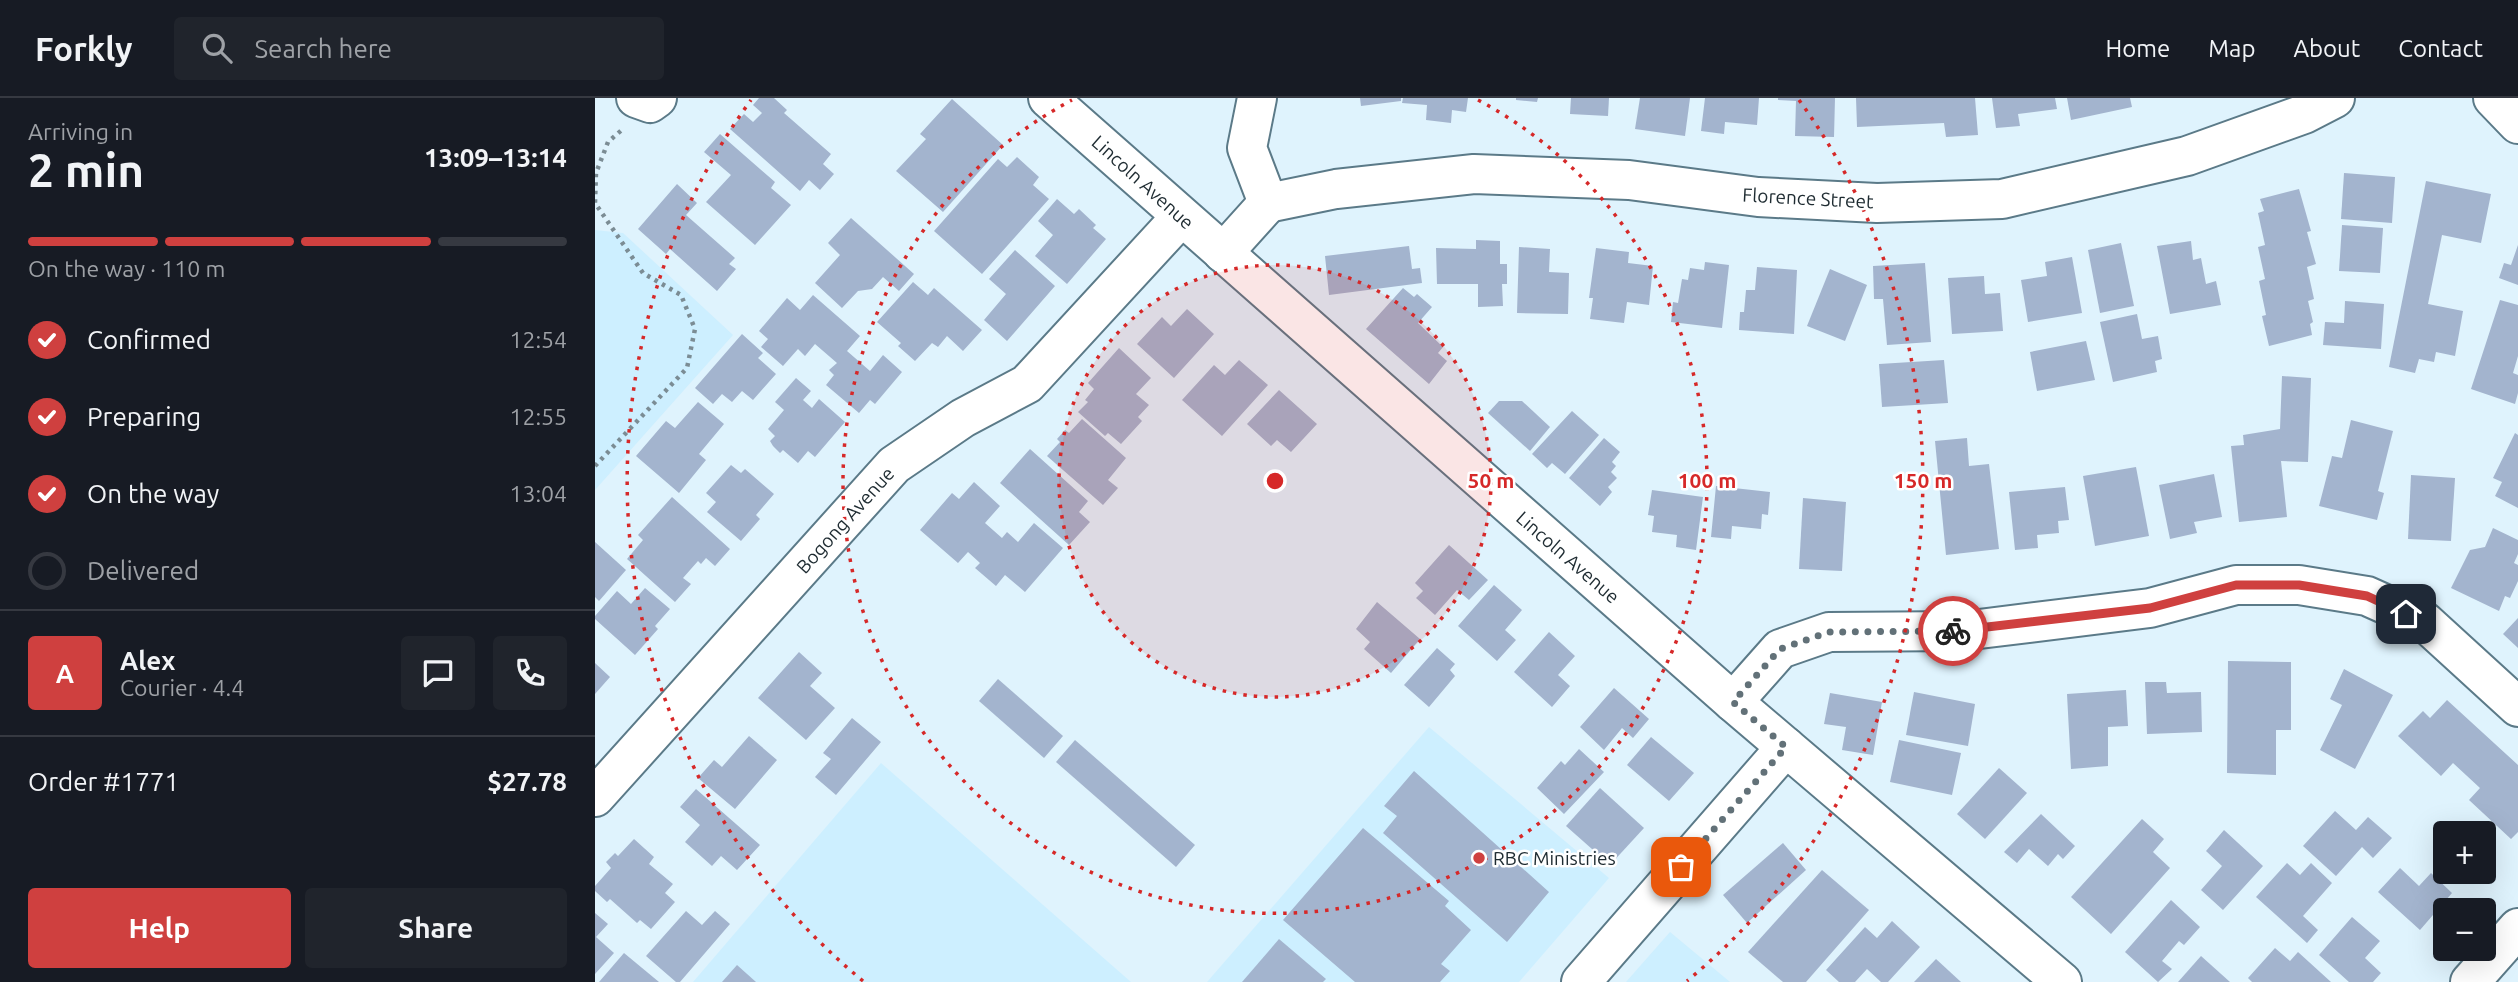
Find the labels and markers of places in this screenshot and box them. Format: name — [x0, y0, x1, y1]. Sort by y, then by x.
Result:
centre of rings — [1263, 469, 1287, 493]
pin — [2376, 584, 2436, 644]
pin — [1651, 837, 1711, 897]
place label: RBC Ministries — [1493, 847, 1616, 869]
marker: RBC Ministries — [1471, 850, 1487, 866]

